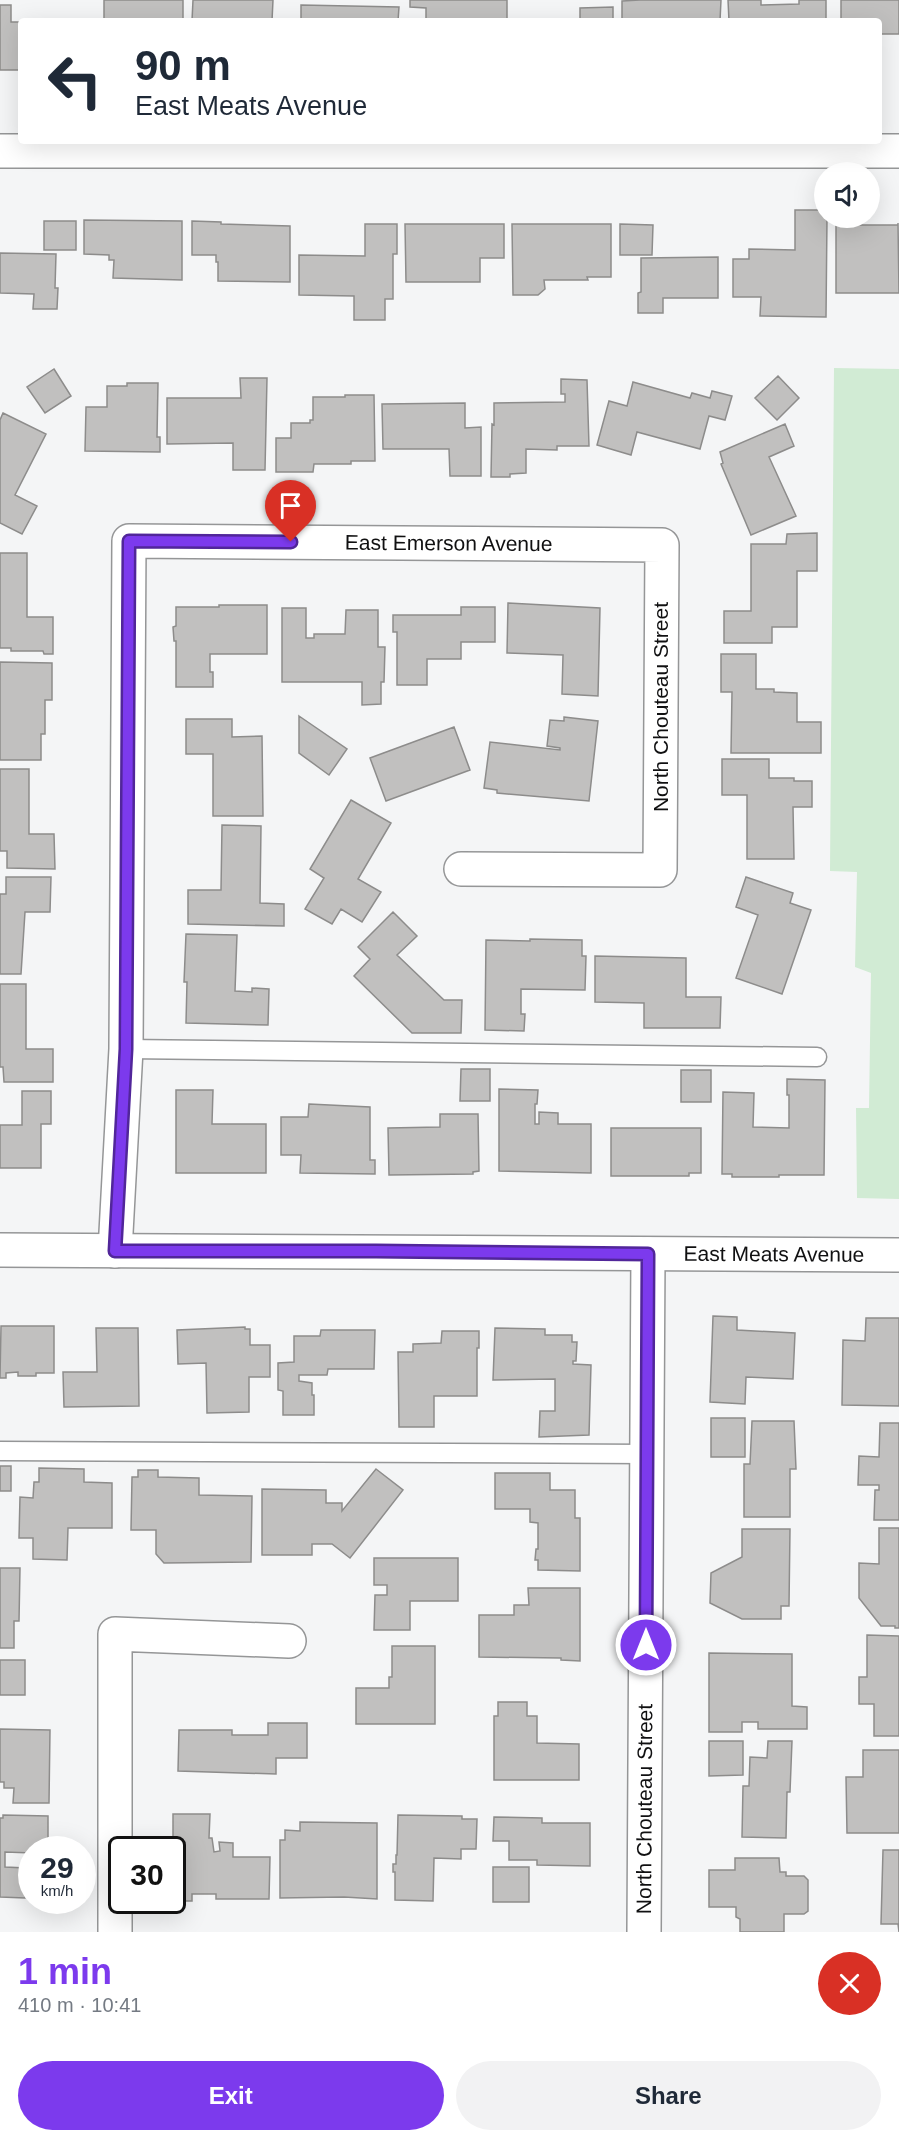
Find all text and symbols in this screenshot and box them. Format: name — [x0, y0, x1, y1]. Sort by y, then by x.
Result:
icon: left — [36, 42, 114, 120]
text: 90 m — [135, 42, 231, 89]
text: East Meats Avenue — [135, 91, 367, 121]
map controls — [814, 162, 880, 228]
button: sound — [814, 162, 880, 228]
pin — [265, 480, 316, 542]
icon: arrive — [274, 489, 307, 522]
street label: East Emerson Avenue — [345, 531, 553, 555]
street label: North Chouteau Street — [649, 602, 672, 812]
street label: East Meats Avenue — [684, 1242, 864, 1266]
position arrow — [614, 1613, 678, 1677]
street label: North Chouteau Street — [632, 1704, 656, 1914]
speed limit sign: 30 — [108, 1836, 186, 1914]
text: 29 — [40, 1851, 74, 1884]
text: km/h — [41, 1882, 73, 1899]
text: 1 min — [18, 1951, 112, 1992]
button: close — [818, 1952, 881, 2015]
text: 410 m · 10:41 — [18, 1994, 141, 2016]
button: Exit — [18, 2061, 444, 2130]
button: Share — [456, 2061, 881, 2130]

